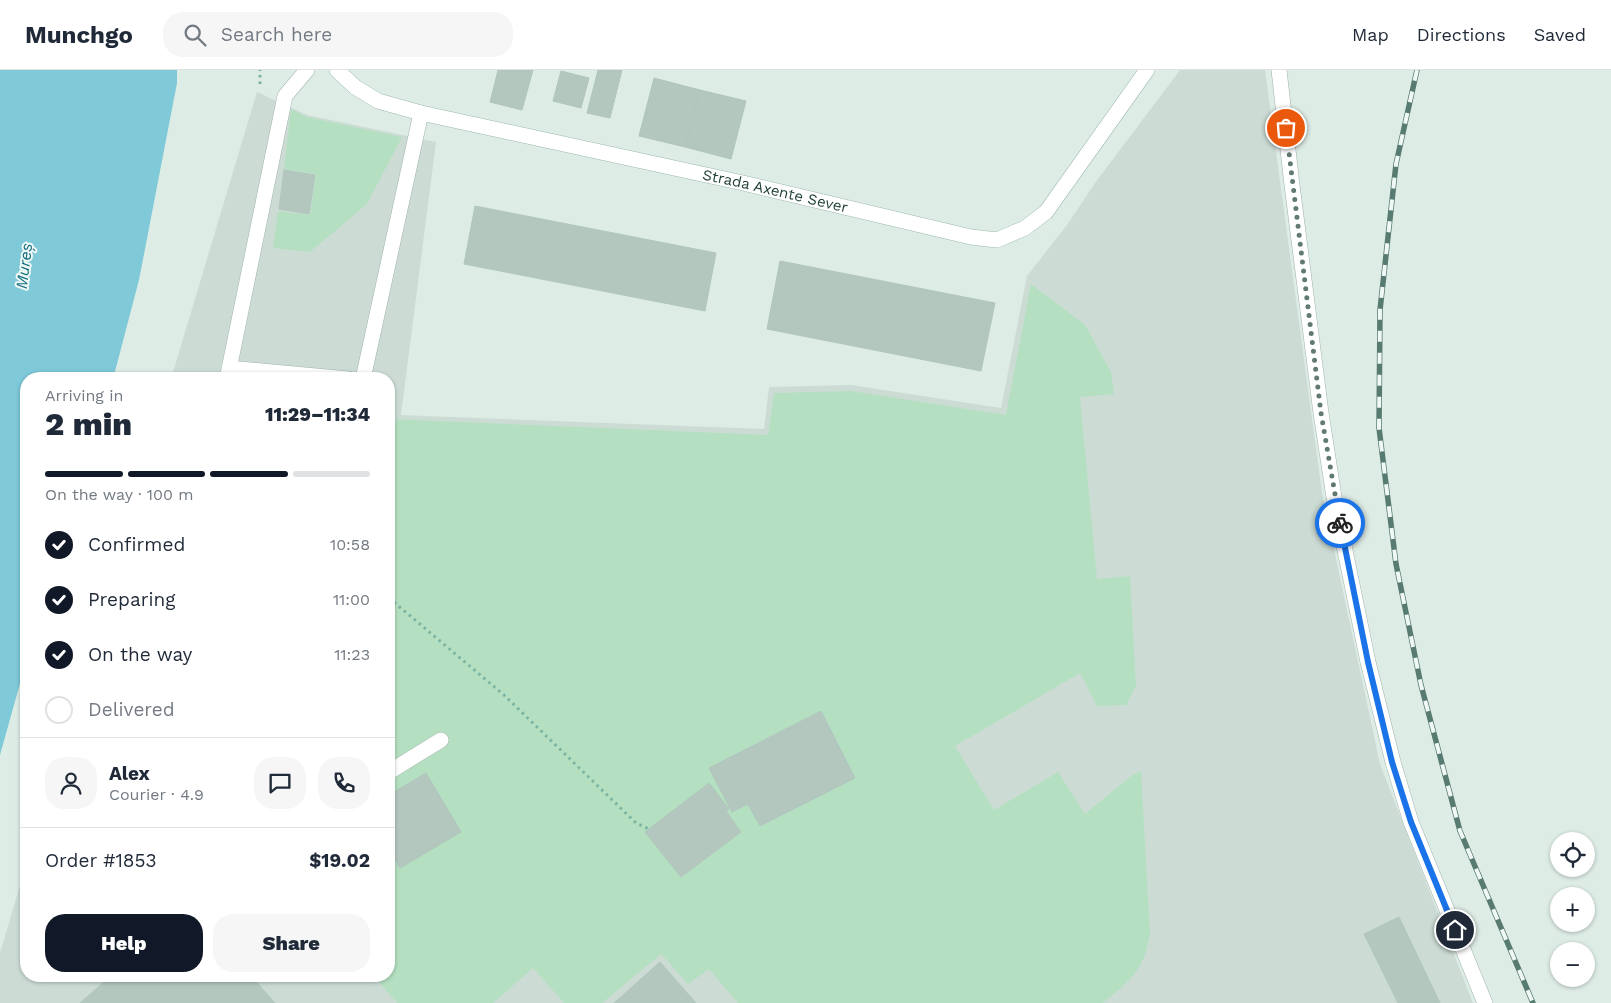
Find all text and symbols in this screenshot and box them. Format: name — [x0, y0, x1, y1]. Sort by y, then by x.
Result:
search box — [163, 12, 513, 57]
text: Munchgo — [25, 21, 133, 49]
icon: search — [181, 21, 209, 49]
text: Search here — [221, 23, 332, 46]
text: Map — [1352, 24, 1389, 45]
text: Directions — [1417, 24, 1506, 45]
text: Saved — [1534, 24, 1586, 45]
pin — [1265, 107, 1307, 149]
icon: bag — [1272, 114, 1300, 142]
street label: Strada Axente Sever — [701, 165, 850, 217]
water label: Mureș — [12, 242, 36, 290]
text: Arriving in — [45, 386, 123, 405]
text: 11:29–11:34 — [265, 403, 370, 426]
text: 2 min — [45, 405, 132, 443]
text: On the way · 100 m — [45, 485, 194, 504]
courier — [1315, 498, 1365, 548]
icon: bike — [1326, 509, 1354, 537]
icon: check — [45, 531, 73, 559]
text: Confirmed — [88, 533, 185, 556]
text: 10:58 — [330, 535, 370, 554]
icon: check — [45, 586, 73, 614]
text: Preparing — [88, 588, 175, 611]
text: 11:00 — [333, 590, 370, 609]
icon: check — [45, 641, 73, 669]
text: On the way — [88, 643, 192, 666]
text: 11:23 — [334, 645, 370, 664]
text: Delivered — [88, 698, 175, 721]
button: person — [45, 757, 97, 809]
button: chat — [254, 757, 306, 809]
button: phone — [318, 757, 370, 809]
text: Alex — [109, 762, 150, 785]
text: Courier · 4.9 — [109, 785, 204, 804]
map controls — [1550, 832, 1595, 987]
button: locate — [1550, 832, 1595, 877]
text: Order #1853 — [45, 849, 157, 872]
text: $19.02 — [309, 849, 370, 872]
button: + — [1550, 887, 1595, 932]
pin — [1434, 909, 1476, 951]
button: Help — [45, 914, 203, 972]
button: Share — [213, 914, 370, 972]
icon: home — [1441, 916, 1469, 944]
button: − — [1550, 942, 1595, 987]

